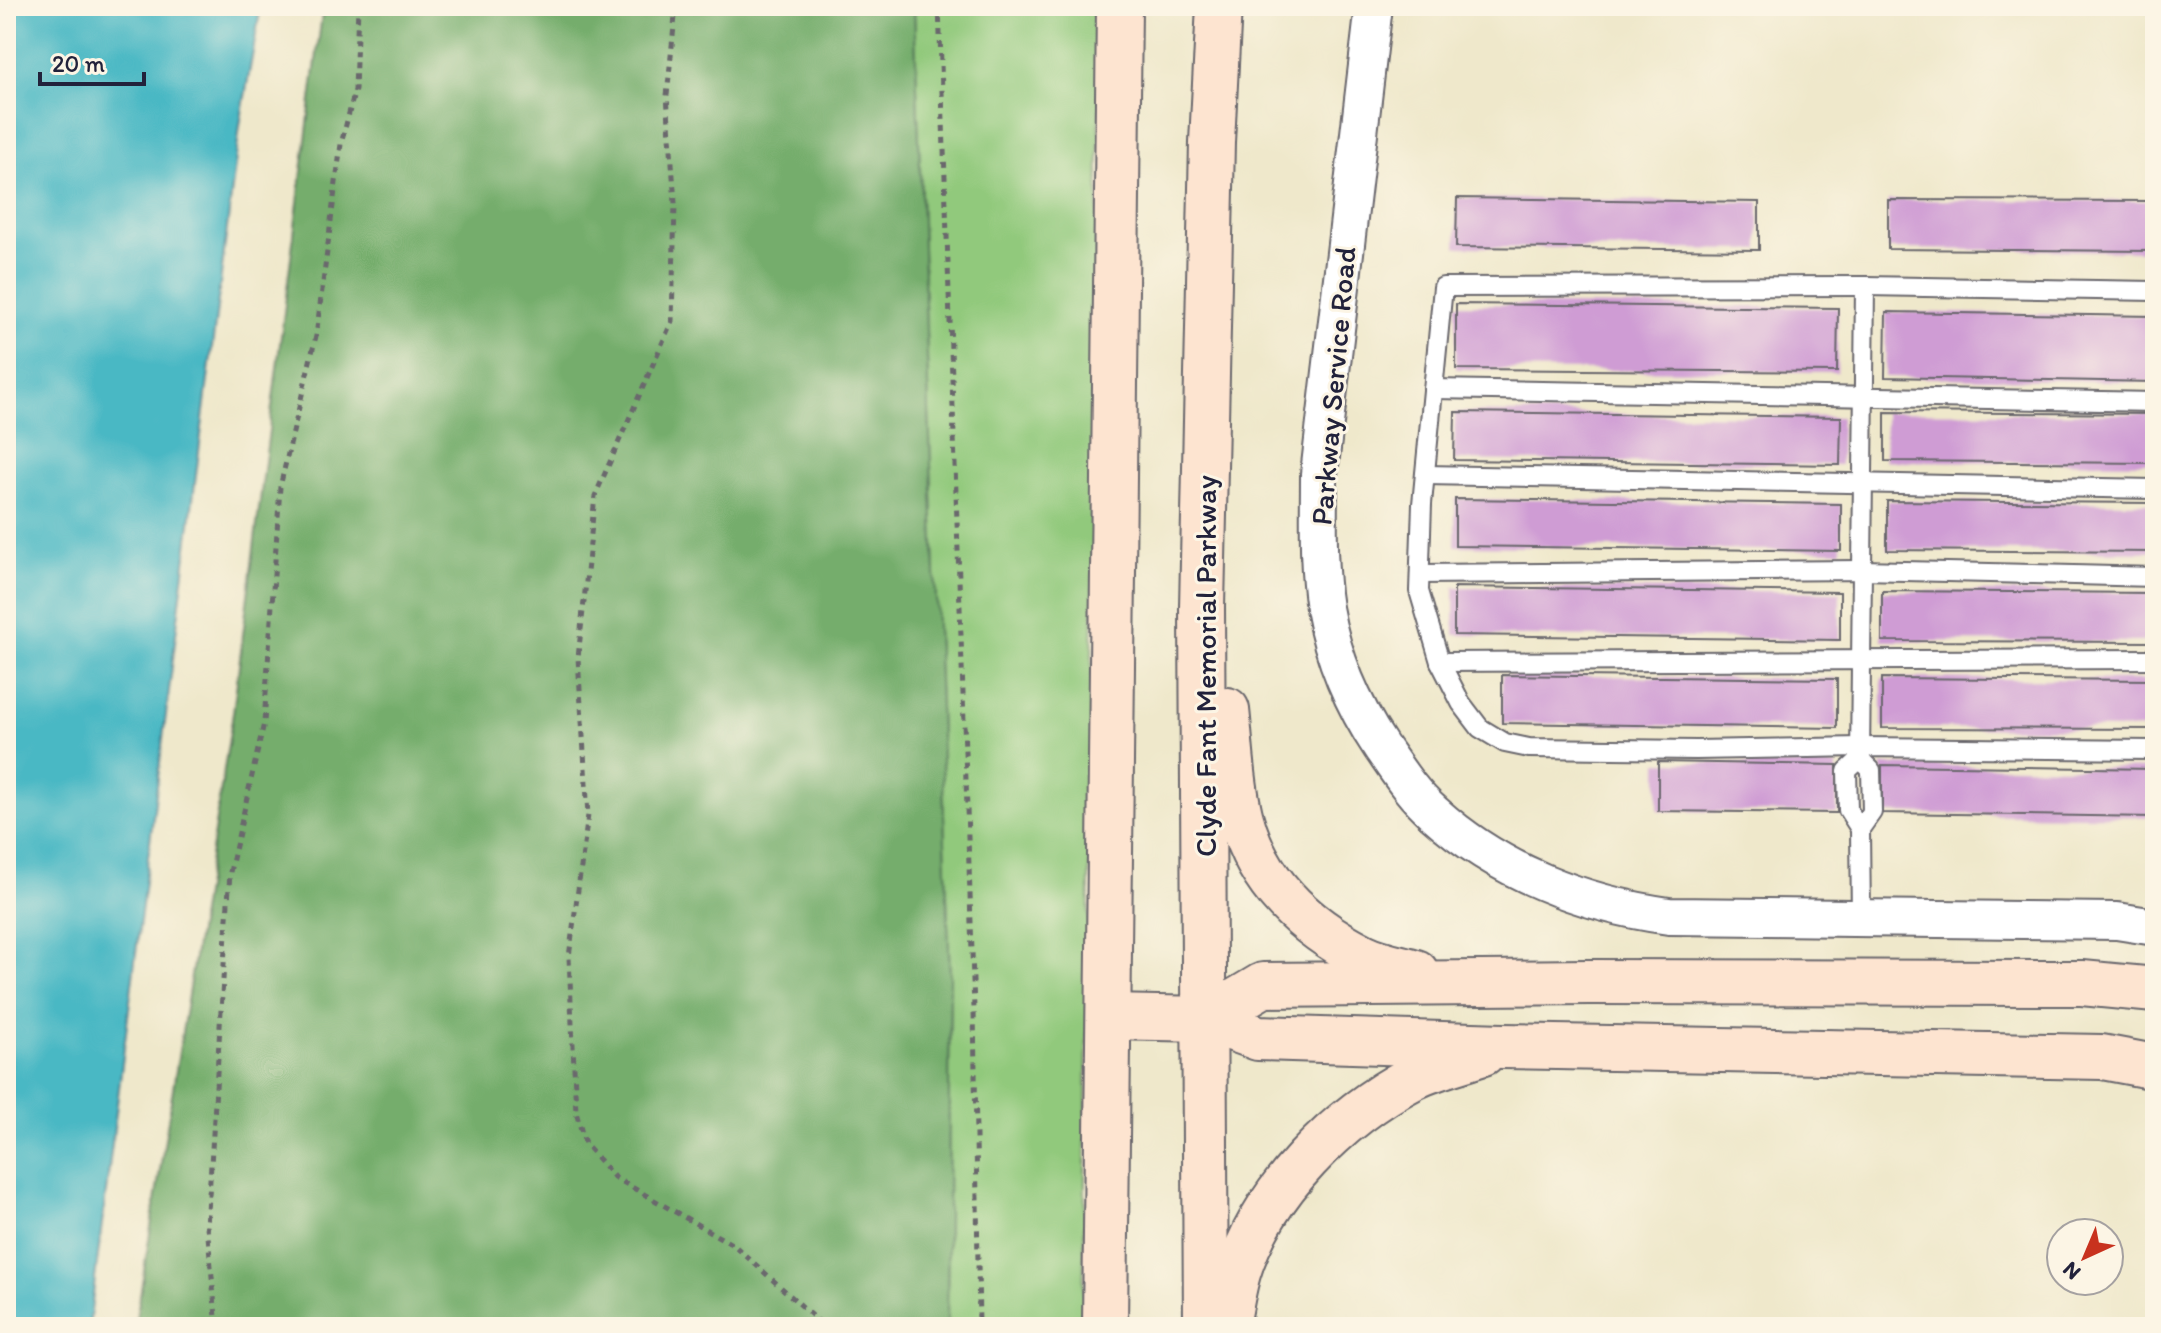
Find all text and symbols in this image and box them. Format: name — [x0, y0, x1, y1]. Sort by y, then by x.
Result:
scale bar — [40, 36, 144, 86]
text: 20 m — [52, 49, 105, 78]
street label: Parkway Service Road — [1302, 245, 1364, 527]
street label: Clyde Fant Memorial Parkway — [1187, 475, 1224, 857]
north arrow — [2045, 1217, 2125, 1297]
text: N — [2057, 1256, 2086, 1286]

